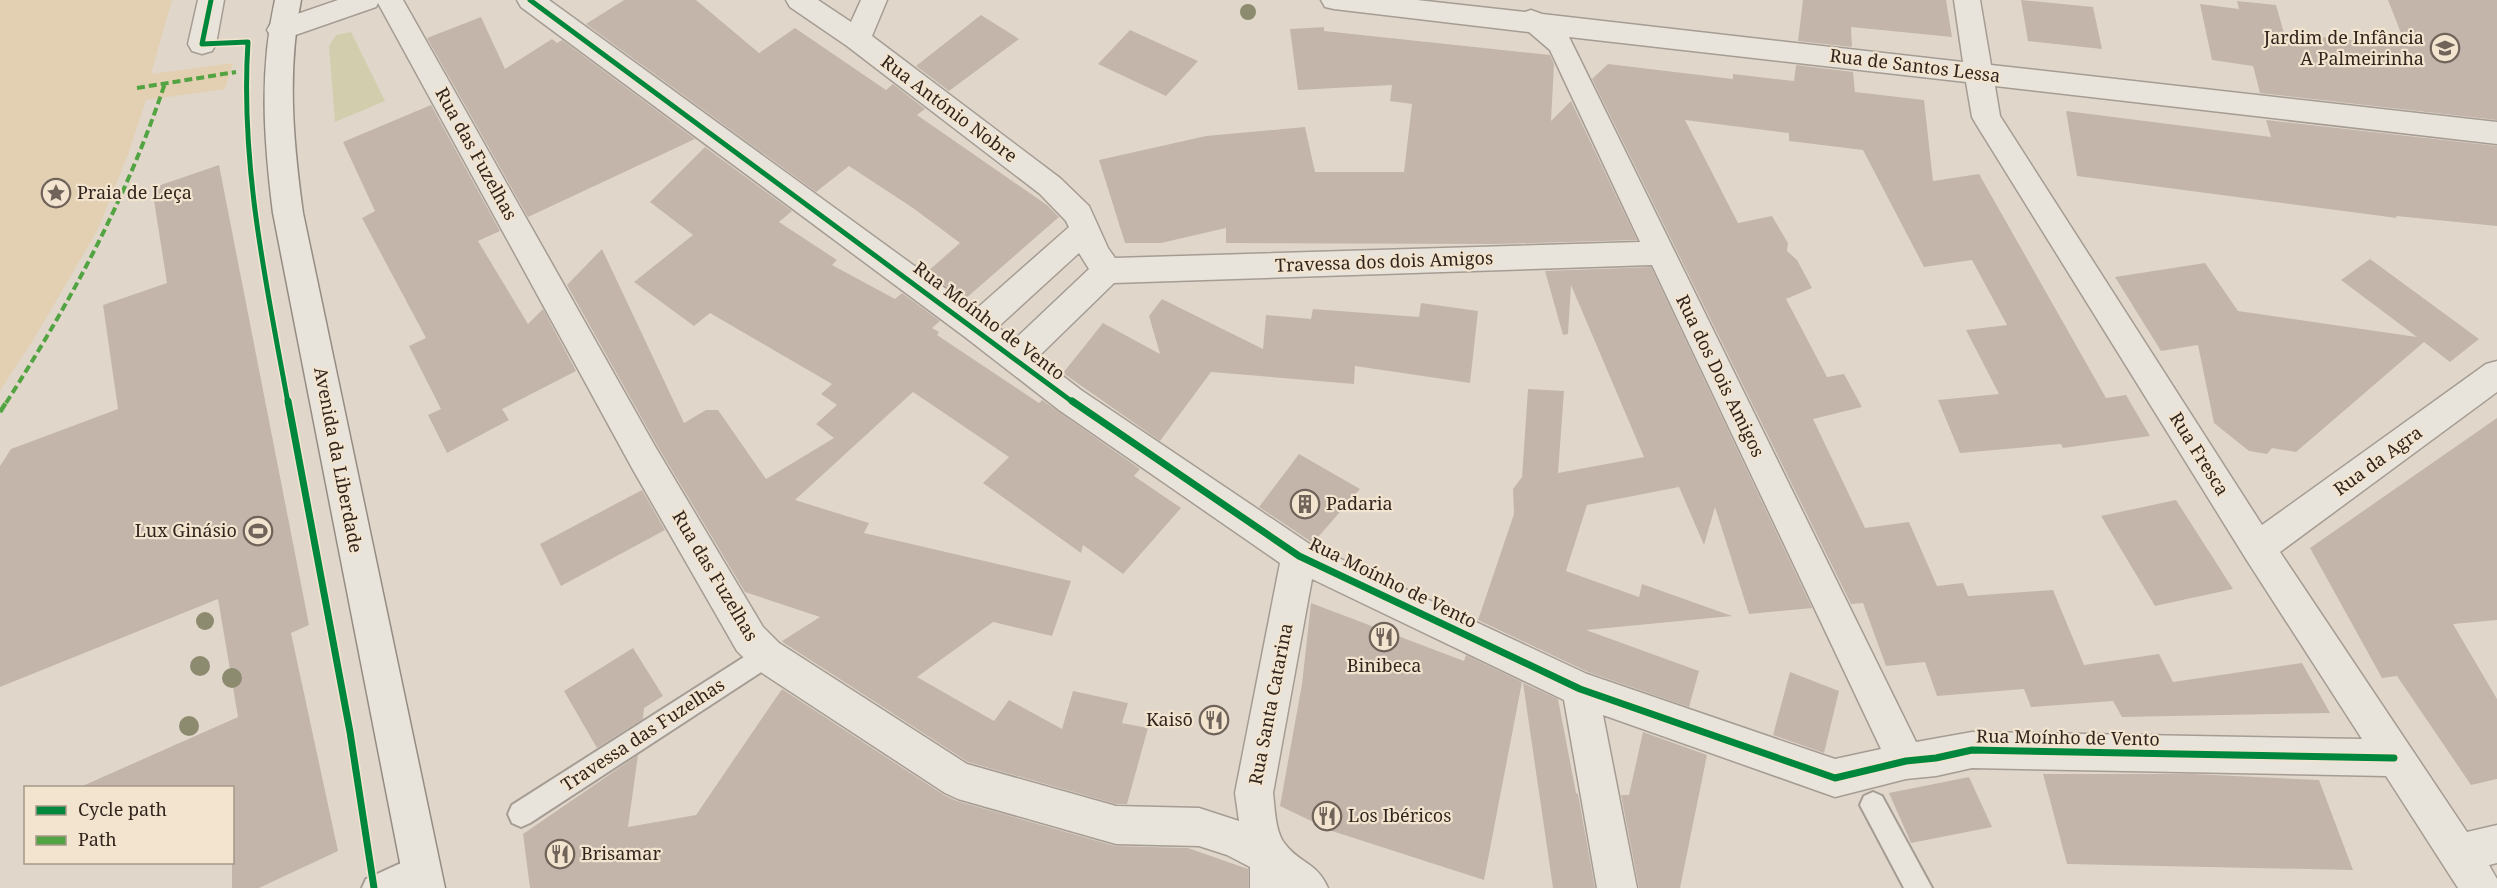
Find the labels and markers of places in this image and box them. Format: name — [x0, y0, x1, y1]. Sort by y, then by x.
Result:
place label: Jardim de Infância A Palmeirinha — [2263, 25, 2424, 70]
school or university icon: Jardim de Infância A Palmeirinha — [2429, 32, 2461, 64]
place icon: Praia de Leça — [40, 177, 72, 209]
place label: Praia de Leça — [77, 180, 192, 204]
building icon: Padaria — [1289, 488, 1321, 520]
place label: Padaria — [1326, 491, 1393, 515]
sports icon: Lux Ginásio — [242, 515, 274, 547]
place label: Lux Ginásio — [135, 518, 237, 542]
restaurant icon: Binibeca — [1368, 621, 1400, 653]
place label: Binibeca — [1347, 653, 1421, 677]
restaurant icon: Kaisō — [1198, 704, 1230, 736]
place label: Kaisō — [1146, 707, 1193, 731]
restaurant icon: Los Ibéricos — [1311, 800, 1343, 832]
place label: Los Ibéricos — [1348, 803, 1451, 827]
restaurant icon: Brisamar — [544, 838, 576, 870]
place label: Brisamar — [581, 841, 661, 865]

